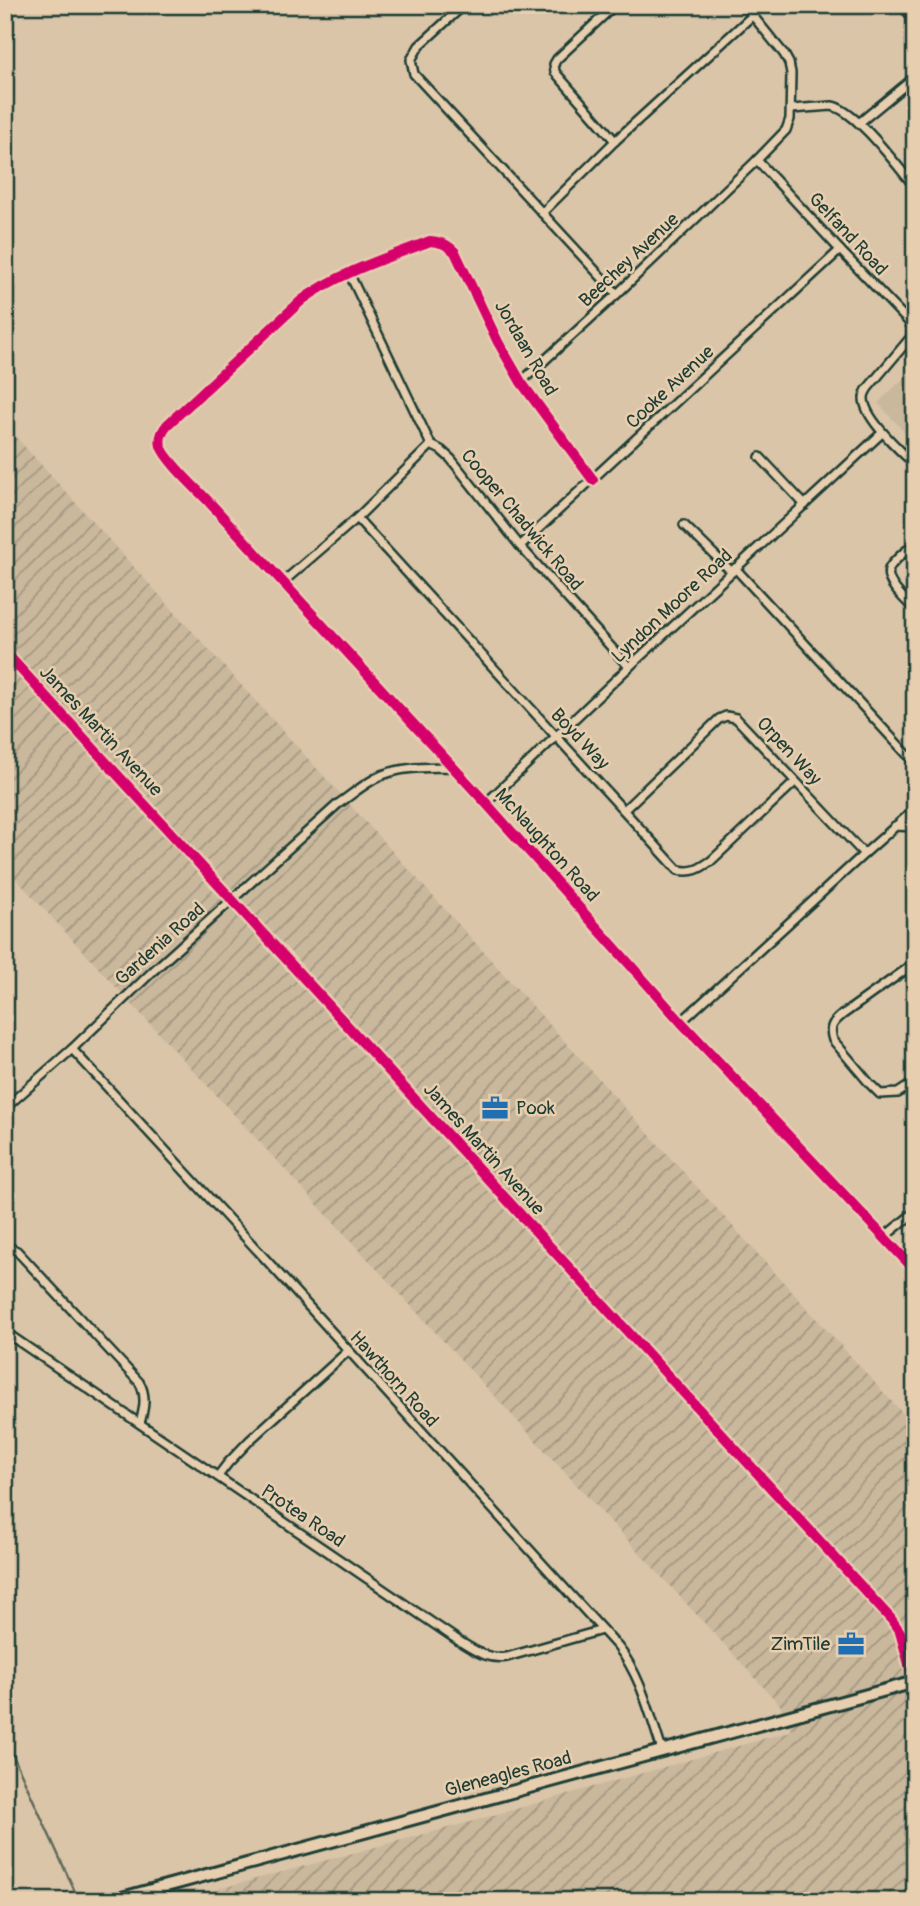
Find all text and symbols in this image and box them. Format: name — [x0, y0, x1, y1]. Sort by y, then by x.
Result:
street label: Gelfand Road — [803, 187, 893, 281]
street label: Beechey Avenue — [574, 207, 684, 312]
street label: Jordaan Road — [489, 296, 563, 400]
street label: Cooke Avenue — [621, 340, 720, 434]
street label: Cooper Chadwick Road — [456, 444, 588, 596]
street label: Lyndon Moore Road — [607, 544, 737, 668]
street label: James Martin Avenue — [34, 661, 168, 802]
street label: Boyd Way — [545, 703, 615, 775]
street label: Orpen Way — [751, 712, 827, 790]
street label: McNaughton Road — [490, 783, 604, 907]
street label: Gardenia Road — [110, 897, 210, 991]
street label: James Martin Avenue — [418, 1078, 550, 1221]
office icon: Pook — [480, 1093, 510, 1123]
place label: Pook — [516, 1096, 555, 1120]
street label: Hawthorn Road — [344, 1326, 444, 1432]
street label: Protea Road — [256, 1479, 350, 1553]
office icon: ZimTile — [836, 1629, 866, 1659]
place label: ZimTile — [771, 1632, 831, 1656]
street label: Gleneagles Road — [442, 1746, 574, 1802]

